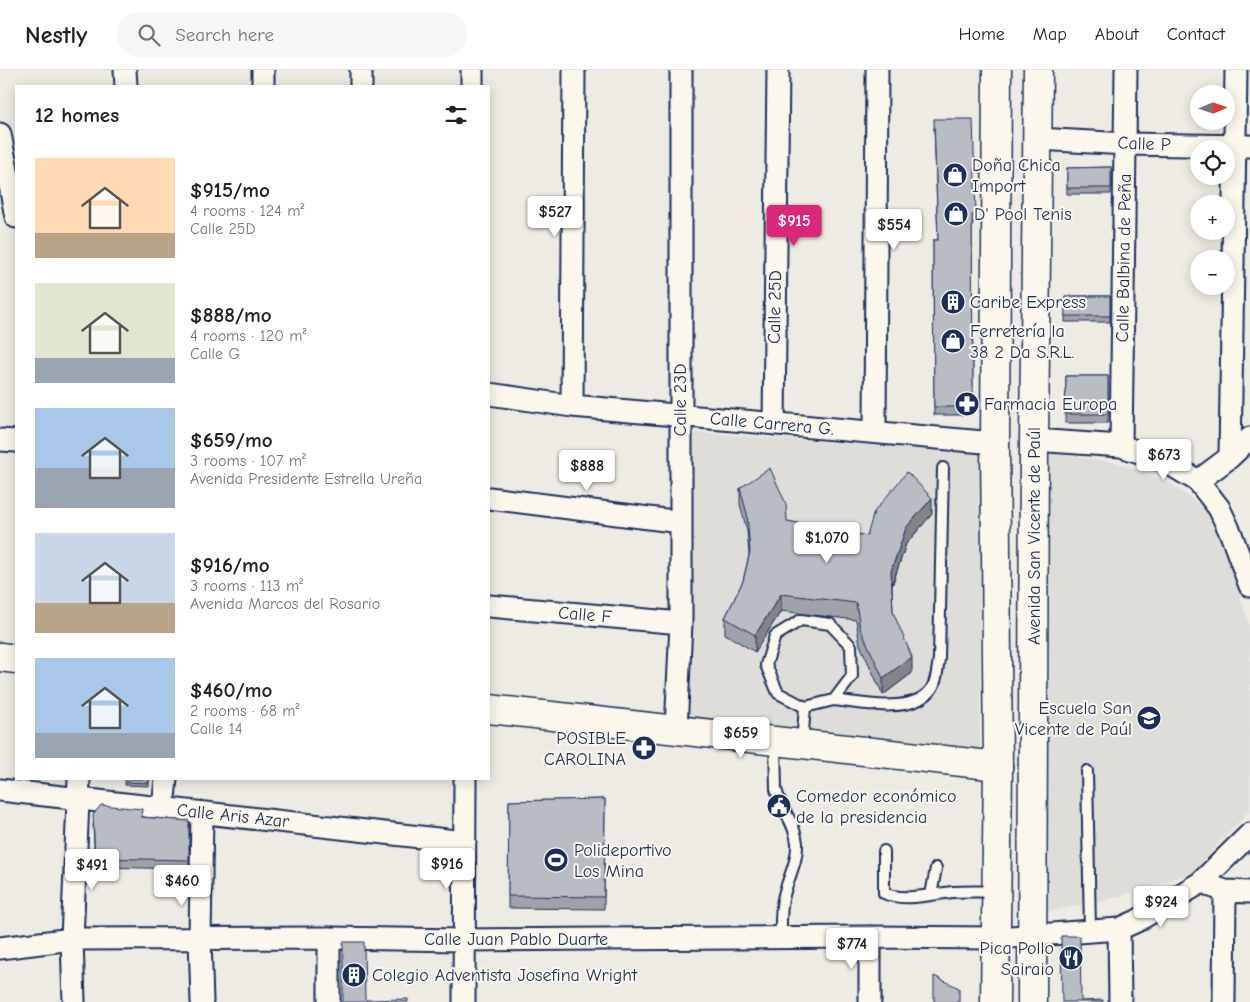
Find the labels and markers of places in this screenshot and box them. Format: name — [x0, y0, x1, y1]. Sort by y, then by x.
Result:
place label: Doña Chica Import — [972, 155, 1061, 197]
shop icon: Doña Chica Import — [942, 162, 968, 188]
pin: $527 — [525, 196, 585, 238]
shop icon: D' Pool Tenis — [943, 201, 969, 227]
pin: $915 — [764, 204, 824, 247]
place label: D' Pool Tenis — [974, 204, 1072, 225]
pin: $554 — [864, 208, 924, 251]
building icon: Caribe Express — [940, 289, 966, 315]
place label: Caribe Express — [970, 292, 1086, 313]
place label: Ferretería la 38 2 Da S.R.L. — [970, 321, 1075, 363]
shop icon: Ferretería la 38 2 Da S.R.L. — [940, 328, 966, 354]
pharmacy icon: Farmacia Europa — [954, 391, 980, 417]
place label: Farmacia Europa — [984, 394, 1117, 415]
pin: $673 — [1134, 438, 1194, 481]
pin: $888 — [557, 450, 617, 492]
pin: $1,070 — [786, 522, 868, 564]
place label: Escuela San Vicente de Paúl — [1015, 698, 1132, 740]
school or university icon: Escuela San Vicente de Paúl — [1136, 705, 1162, 731]
pin: $659 — [711, 716, 771, 759]
place label: POSIBLE CAROLINA — [544, 728, 626, 770]
pharmacy icon: POSIBLE CAROLINA — [631, 735, 657, 761]
place label: Comedor económico de la presidencia — [796, 786, 957, 828]
public building icon: Comedor económico de la presidencia — [766, 793, 792, 819]
place label: Polideportivo Los Mina — [574, 840, 672, 882]
sports icon: Polideportivo Los Mina — [543, 847, 569, 873]
pin: $491 — [62, 848, 122, 891]
pin: $916 — [417, 848, 477, 890]
pin: $460 — [152, 864, 212, 907]
pin: $924 — [1131, 886, 1191, 928]
pin: $774 — [822, 928, 882, 970]
place label: Pica Pollo Sairaio — [980, 938, 1054, 980]
restaurant icon: Pica Pollo Sairaio — [1058, 945, 1084, 971]
building icon: Colegio Adventista Josefina Wright — [341, 962, 367, 988]
place label: Colegio Adventista Josefina Wright — [372, 965, 638, 986]

